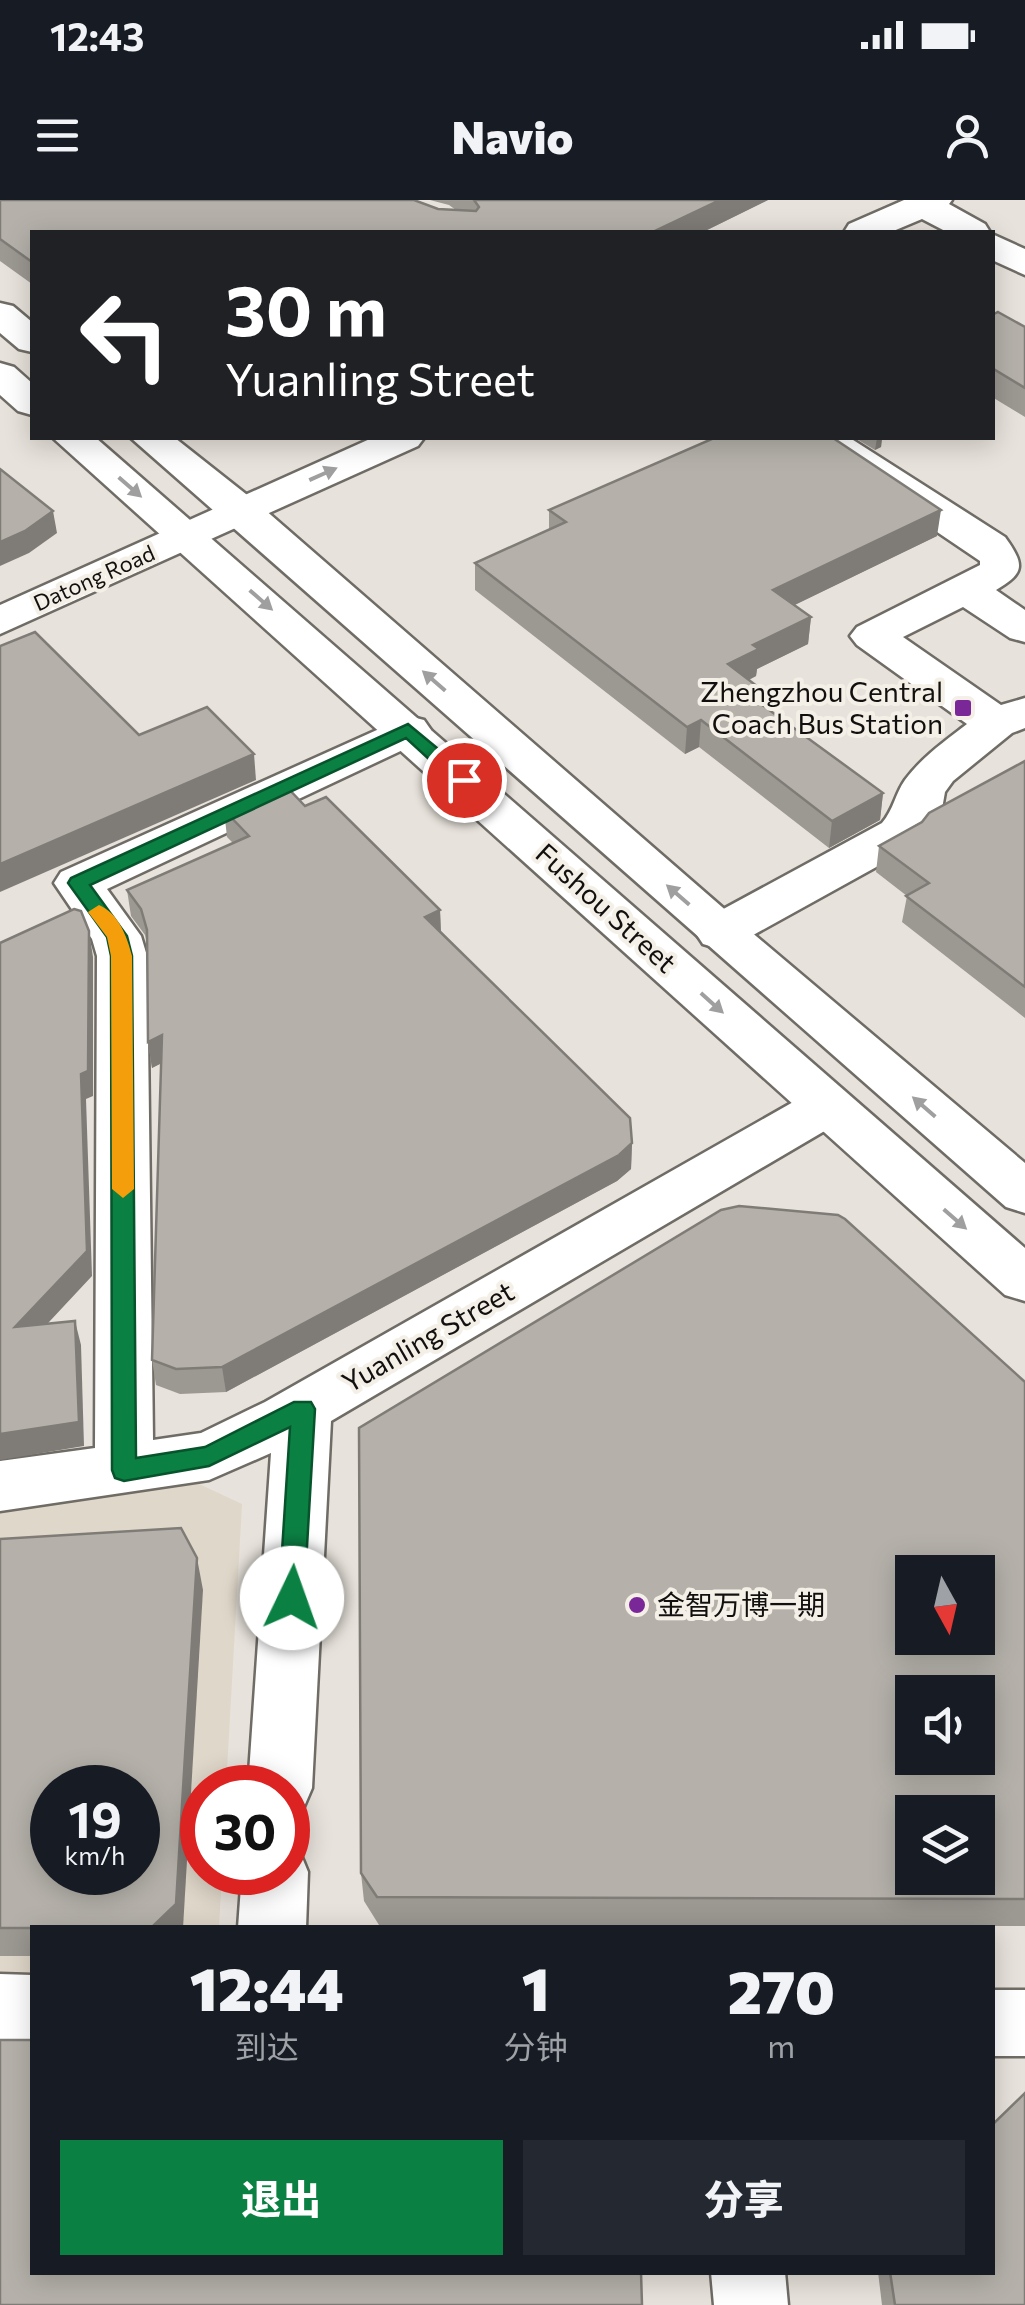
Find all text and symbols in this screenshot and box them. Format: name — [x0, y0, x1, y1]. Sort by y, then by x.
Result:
text: 12:43 — [50, 12, 144, 59]
icon: menu — [30, 108, 85, 163]
text: Navio — [452, 108, 573, 163]
icon: person — [940, 108, 995, 163]
text: 30 m — [225, 265, 387, 350]
icon: left — [60, 270, 190, 400]
text: Yuanling Street — [225, 350, 535, 405]
one-way arrow — [309, 466, 338, 483]
one-way arrow — [118, 475, 143, 497]
street label: Datong Road — [29, 539, 159, 616]
one-way arrow — [248, 589, 273, 611]
one-way arrow — [422, 670, 447, 692]
place label: Zhengzhou Central Coach Bus Station — [700, 674, 943, 740]
marker: Zhengzhou Central Coach Bus Station — [952, 697, 974, 719]
pin — [422, 738, 507, 823]
icon: arrive — [437, 753, 492, 808]
street label: Fushou Street — [530, 835, 684, 979]
one-way arrow — [666, 884, 690, 907]
one-way arrow — [700, 991, 724, 1014]
one-way arrow — [912, 1097, 937, 1118]
one-way arrow — [942, 1207, 967, 1229]
street label: Yuanling Street — [335, 1273, 520, 1399]
position arrow — [240, 1546, 344, 1650]
north arrow — [895, 1555, 995, 1655]
map controls — [895, 1555, 995, 1895]
place label: 金智万博一期 — [657, 1587, 825, 1621]
marker: 金智万博一期 — [626, 1594, 648, 1616]
button: sound — [895, 1675, 995, 1775]
speed limit sign: 30 — [180, 1765, 310, 1895]
text: 19 — [68, 1787, 122, 1848]
button: layers — [895, 1795, 995, 1895]
text: km/h — [65, 1840, 125, 1870]
text: 12:44 — [190, 1950, 344, 2023]
text: 1 — [522, 1950, 550, 2023]
text: 270 — [727, 1953, 835, 2026]
text: m — [767, 2025, 795, 2065]
text: 到达 — [235, 2026, 299, 2066]
text: 分钟 — [504, 2026, 568, 2066]
button: 退出 — [60, 2140, 503, 2255]
button: 分享 — [523, 2140, 965, 2255]

